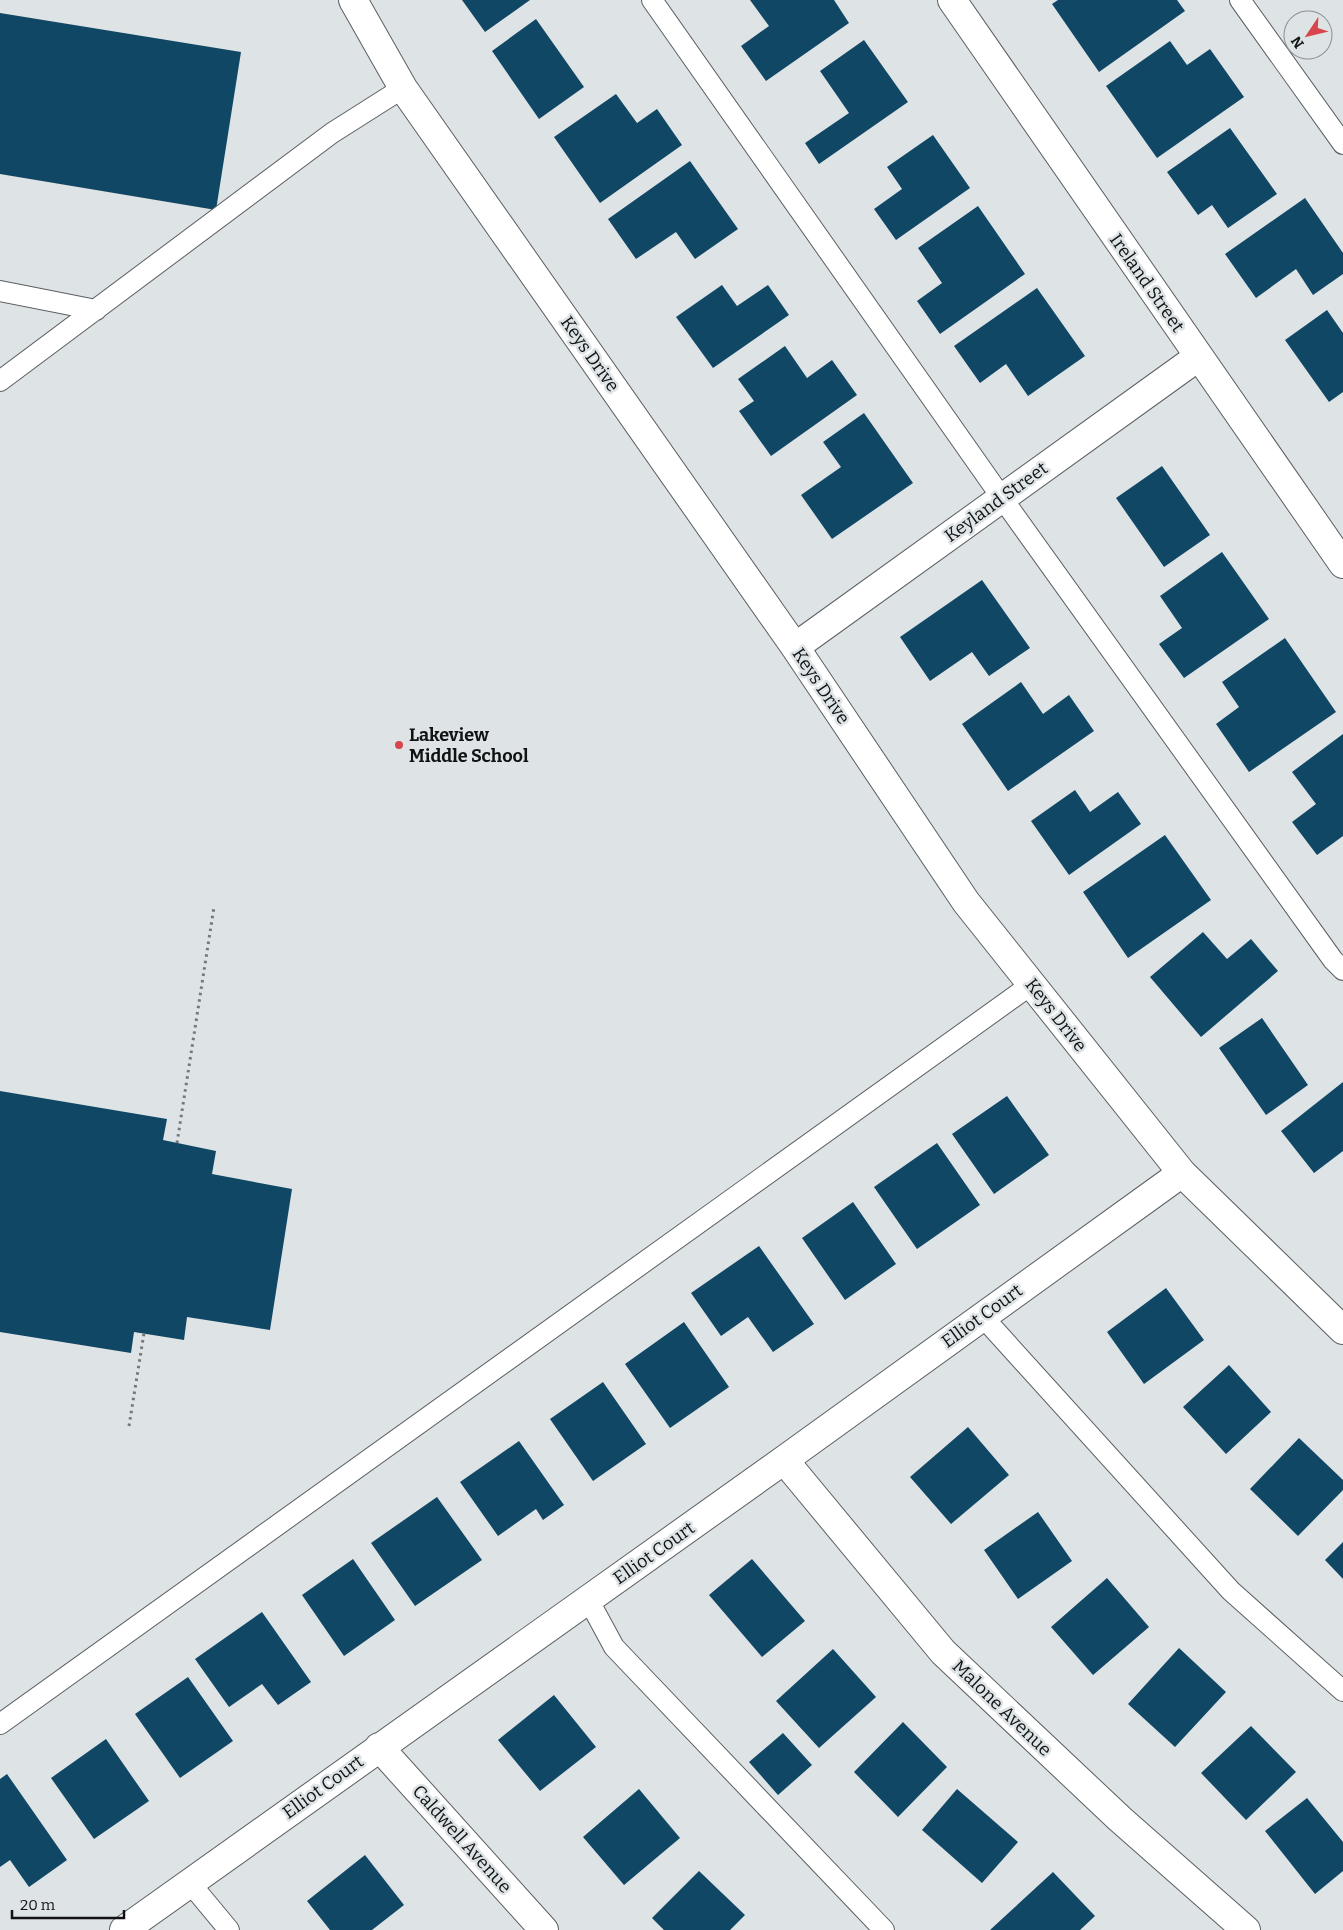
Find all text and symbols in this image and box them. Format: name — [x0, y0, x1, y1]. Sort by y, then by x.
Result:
north arrow — [1283, 10, 1333, 60]
text: N — [1288, 33, 1308, 51]
street label: Ireland Street — [1105, 230, 1189, 337]
street label: Keys Drive — [556, 312, 624, 396]
street label: Keyland Street — [940, 457, 1052, 547]
street label: Keys Drive — [788, 644, 854, 728]
place label: Lakeview Middle School — [409, 724, 529, 767]
marker: Lakeview Middle School — [393, 739, 405, 751]
street label: Keys Drive — [1021, 974, 1091, 1056]
street label: Elliot Court — [937, 1279, 1027, 1353]
street label: Elliot Court — [609, 1517, 699, 1589]
street label: Malone Avenue — [948, 1655, 1056, 1761]
street label: Elliot Court — [278, 1750, 368, 1824]
street label: Caldwell Avenue — [408, 1780, 516, 1898]
scale bar — [12, 1888, 125, 1920]
text: 20 m — [20, 1896, 56, 1914]

